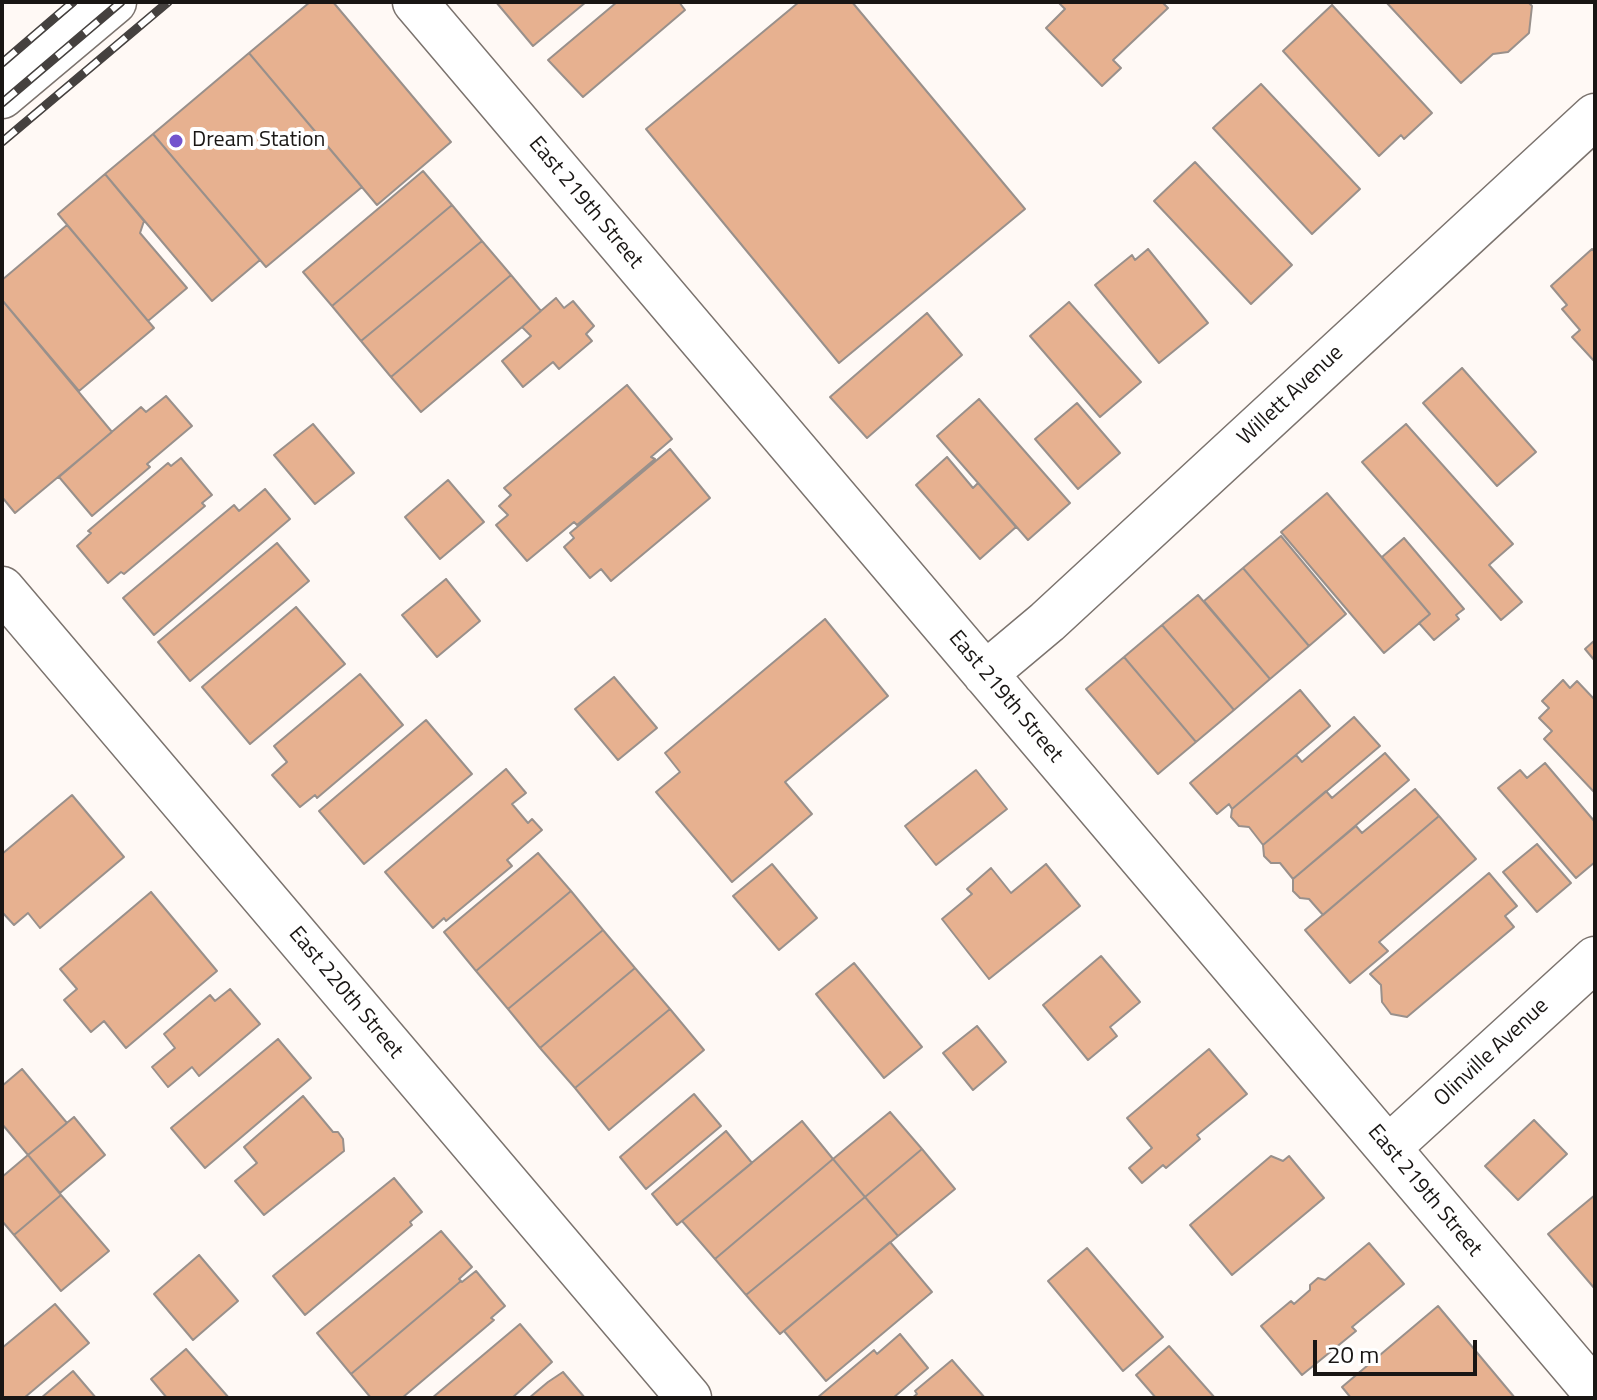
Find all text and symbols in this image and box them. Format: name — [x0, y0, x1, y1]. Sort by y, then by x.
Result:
place label: Dream Station — [192, 128, 325, 154]
marker: Dream Station — [167, 132, 185, 150]
street label: East 219th Street — [522, 132, 648, 274]
street label: Willett Avenue — [1233, 340, 1349, 452]
street label: East 219th Street — [942, 626, 1068, 768]
street label: East 220th Street — [282, 922, 408, 1064]
street label: Olinville Avenue — [1429, 993, 1555, 1113]
street label: East 219th Street — [1361, 1120, 1487, 1262]
scale bar — [1317, 1324, 1481, 1374]
text: 20 m — [1327, 1336, 1379, 1372]

